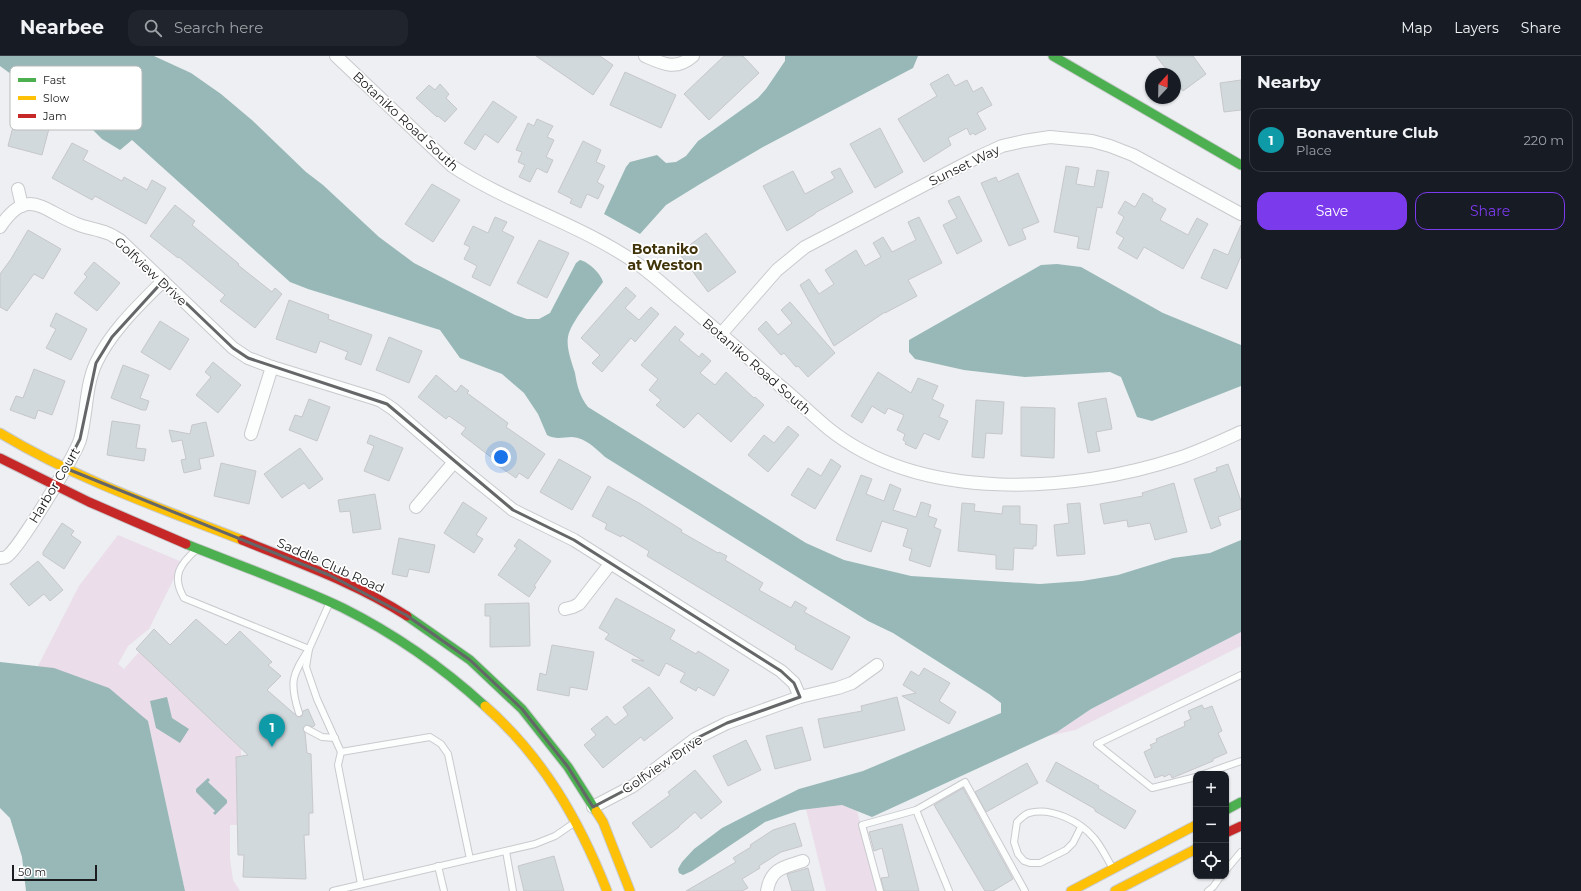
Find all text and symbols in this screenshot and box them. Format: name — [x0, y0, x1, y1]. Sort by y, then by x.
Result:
search box — [128, 10, 408, 46]
text: Nearbee — [20, 16, 104, 39]
icon: search — [142, 17, 164, 39]
text: Search here — [174, 18, 263, 37]
text: Map — [1401, 19, 1432, 37]
text: Layers — [1454, 19, 1499, 37]
text: Share — [1521, 19, 1561, 37]
legend — [10, 66, 142, 130]
street label: Botaniko Road South — [350, 68, 462, 174]
north arrow — [1145, 68, 1181, 104]
text: Nearby — [1257, 72, 1321, 92]
text: Fast — [43, 73, 67, 87]
text: Slow — [43, 91, 69, 105]
text: Jam — [42, 109, 67, 123]
text: Bonaventure Club — [1296, 123, 1438, 142]
text: 1 — [1268, 132, 1274, 148]
text: 220 m — [1523, 132, 1564, 148]
street label: Sunset Way — [926, 141, 1003, 189]
text: Place — [1296, 142, 1332, 158]
button: Save — [1257, 192, 1407, 230]
button: Share — [1415, 192, 1565, 230]
street label: Golfview Drive — [111, 233, 191, 309]
district label: Botaniko at Weston — [627, 240, 703, 274]
street label: Botaniko Road South — [700, 315, 814, 417]
street label: Harbor Court — [25, 444, 83, 526]
your location — [491, 447, 511, 467]
street label: Saddle Club Road — [275, 534, 387, 596]
pin: 1 — [259, 714, 285, 747]
street label: Golfview Drive — [619, 731, 705, 797]
map controls — [1193, 771, 1229, 879]
button: + — [1193, 771, 1229, 807]
button: − — [1193, 807, 1229, 843]
button: locate — [1193, 843, 1229, 879]
scale bar — [12, 863, 97, 882]
text: 50 m — [18, 865, 46, 879]

